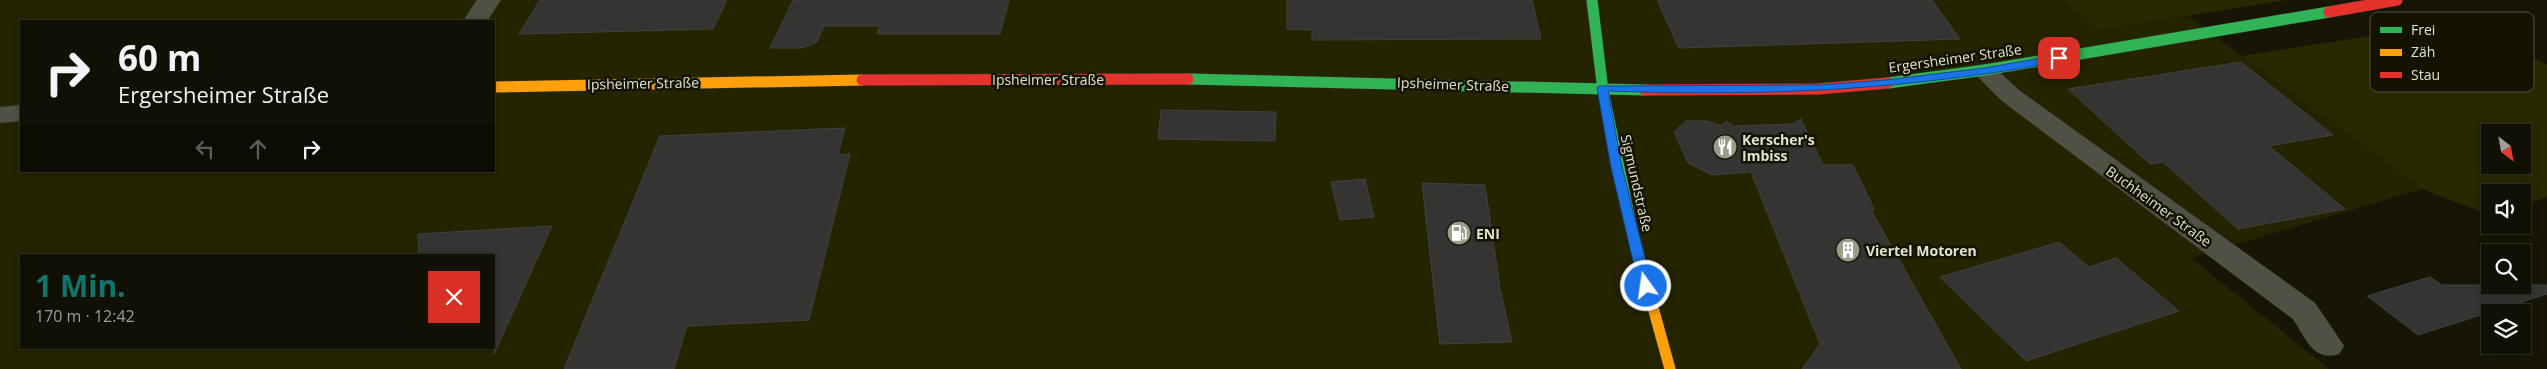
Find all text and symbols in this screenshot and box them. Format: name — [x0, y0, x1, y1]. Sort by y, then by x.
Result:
legend — [2370, 12, 2534, 92]
text: Frei — [2411, 20, 2435, 39]
text: 60 m — [118, 34, 201, 81]
pin — [2038, 37, 2080, 79]
street label: Ergersheimer Straße — [1887, 39, 2023, 77]
icon: right — [35, 40, 100, 105]
text: Zäh — [2411, 42, 2435, 61]
icon: arrive — [2045, 44, 2073, 72]
text: Stau — [2411, 65, 2440, 84]
street label: Ipsheimer Straße — [992, 70, 1104, 89]
street label: Ipsheimer Straße — [587, 73, 699, 93]
street label: Ipsheimer Straße — [1397, 73, 1509, 95]
text: Ergersheimer Straße — [118, 79, 329, 109]
north arrow — [2481, 124, 2531, 174]
map controls — [2481, 124, 2531, 354]
place label: Kerscher's Imbiss — [1742, 130, 1815, 165]
street label: Sigmundstraße — [1617, 133, 1657, 234]
restaurant icon: Kerscher's Imbiss — [1712, 134, 1738, 160]
icon: left — [191, 135, 219, 163]
icon: ahead — [244, 135, 272, 163]
icon: right — [297, 135, 325, 163]
street label: Buchheimer Straße — [2103, 161, 2216, 251]
button: sound — [2481, 184, 2531, 234]
fuel station icon: ENI — [1446, 220, 1472, 246]
place label: ENI — [1476, 224, 1500, 243]
building icon: Viertel Motoren — [1835, 237, 1861, 263]
place label: Viertel Motoren — [1866, 241, 1977, 260]
button: search — [2481, 244, 2531, 294]
position arrow — [1619, 259, 1671, 311]
text: 1 Min. — [35, 265, 126, 306]
button: close — [428, 271, 480, 323]
button: layers — [2481, 304, 2531, 354]
text: 170 m · 12:42 — [35, 305, 135, 327]

